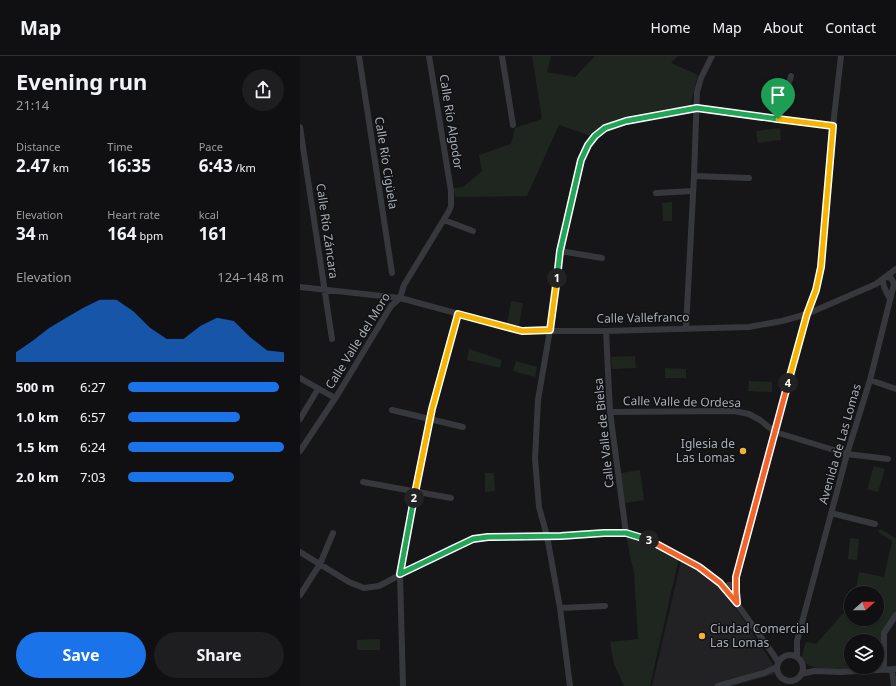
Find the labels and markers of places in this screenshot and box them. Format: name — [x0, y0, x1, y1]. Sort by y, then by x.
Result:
pin — [761, 78, 795, 119]
pin: 1 — [547, 268, 567, 288]
pin: 4 — [778, 373, 798, 393]
place label: Iglesia de Las Lomas — [676, 435, 735, 466]
marker: Iglesia de Las Lomas — [738, 446, 748, 456]
pin: 2 — [404, 488, 424, 508]
pin: 3 — [639, 530, 659, 550]
place label: Ciudad Comercial Las Lomas — [710, 620, 809, 651]
marker: Ciudad Comercial Las Lomas — [697, 631, 707, 641]

